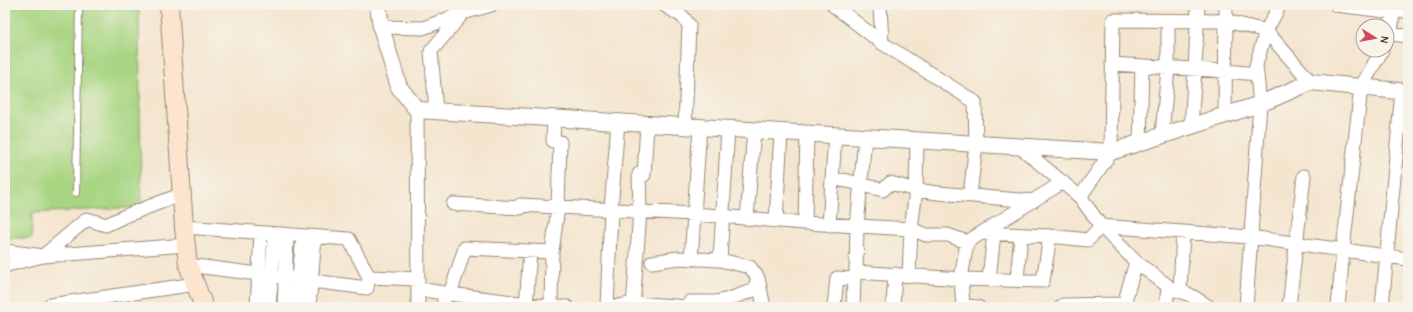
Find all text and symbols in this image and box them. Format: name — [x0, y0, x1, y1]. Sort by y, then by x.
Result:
north arrow — [1355, 18, 1395, 58]
text: N — [1377, 35, 1391, 45]

